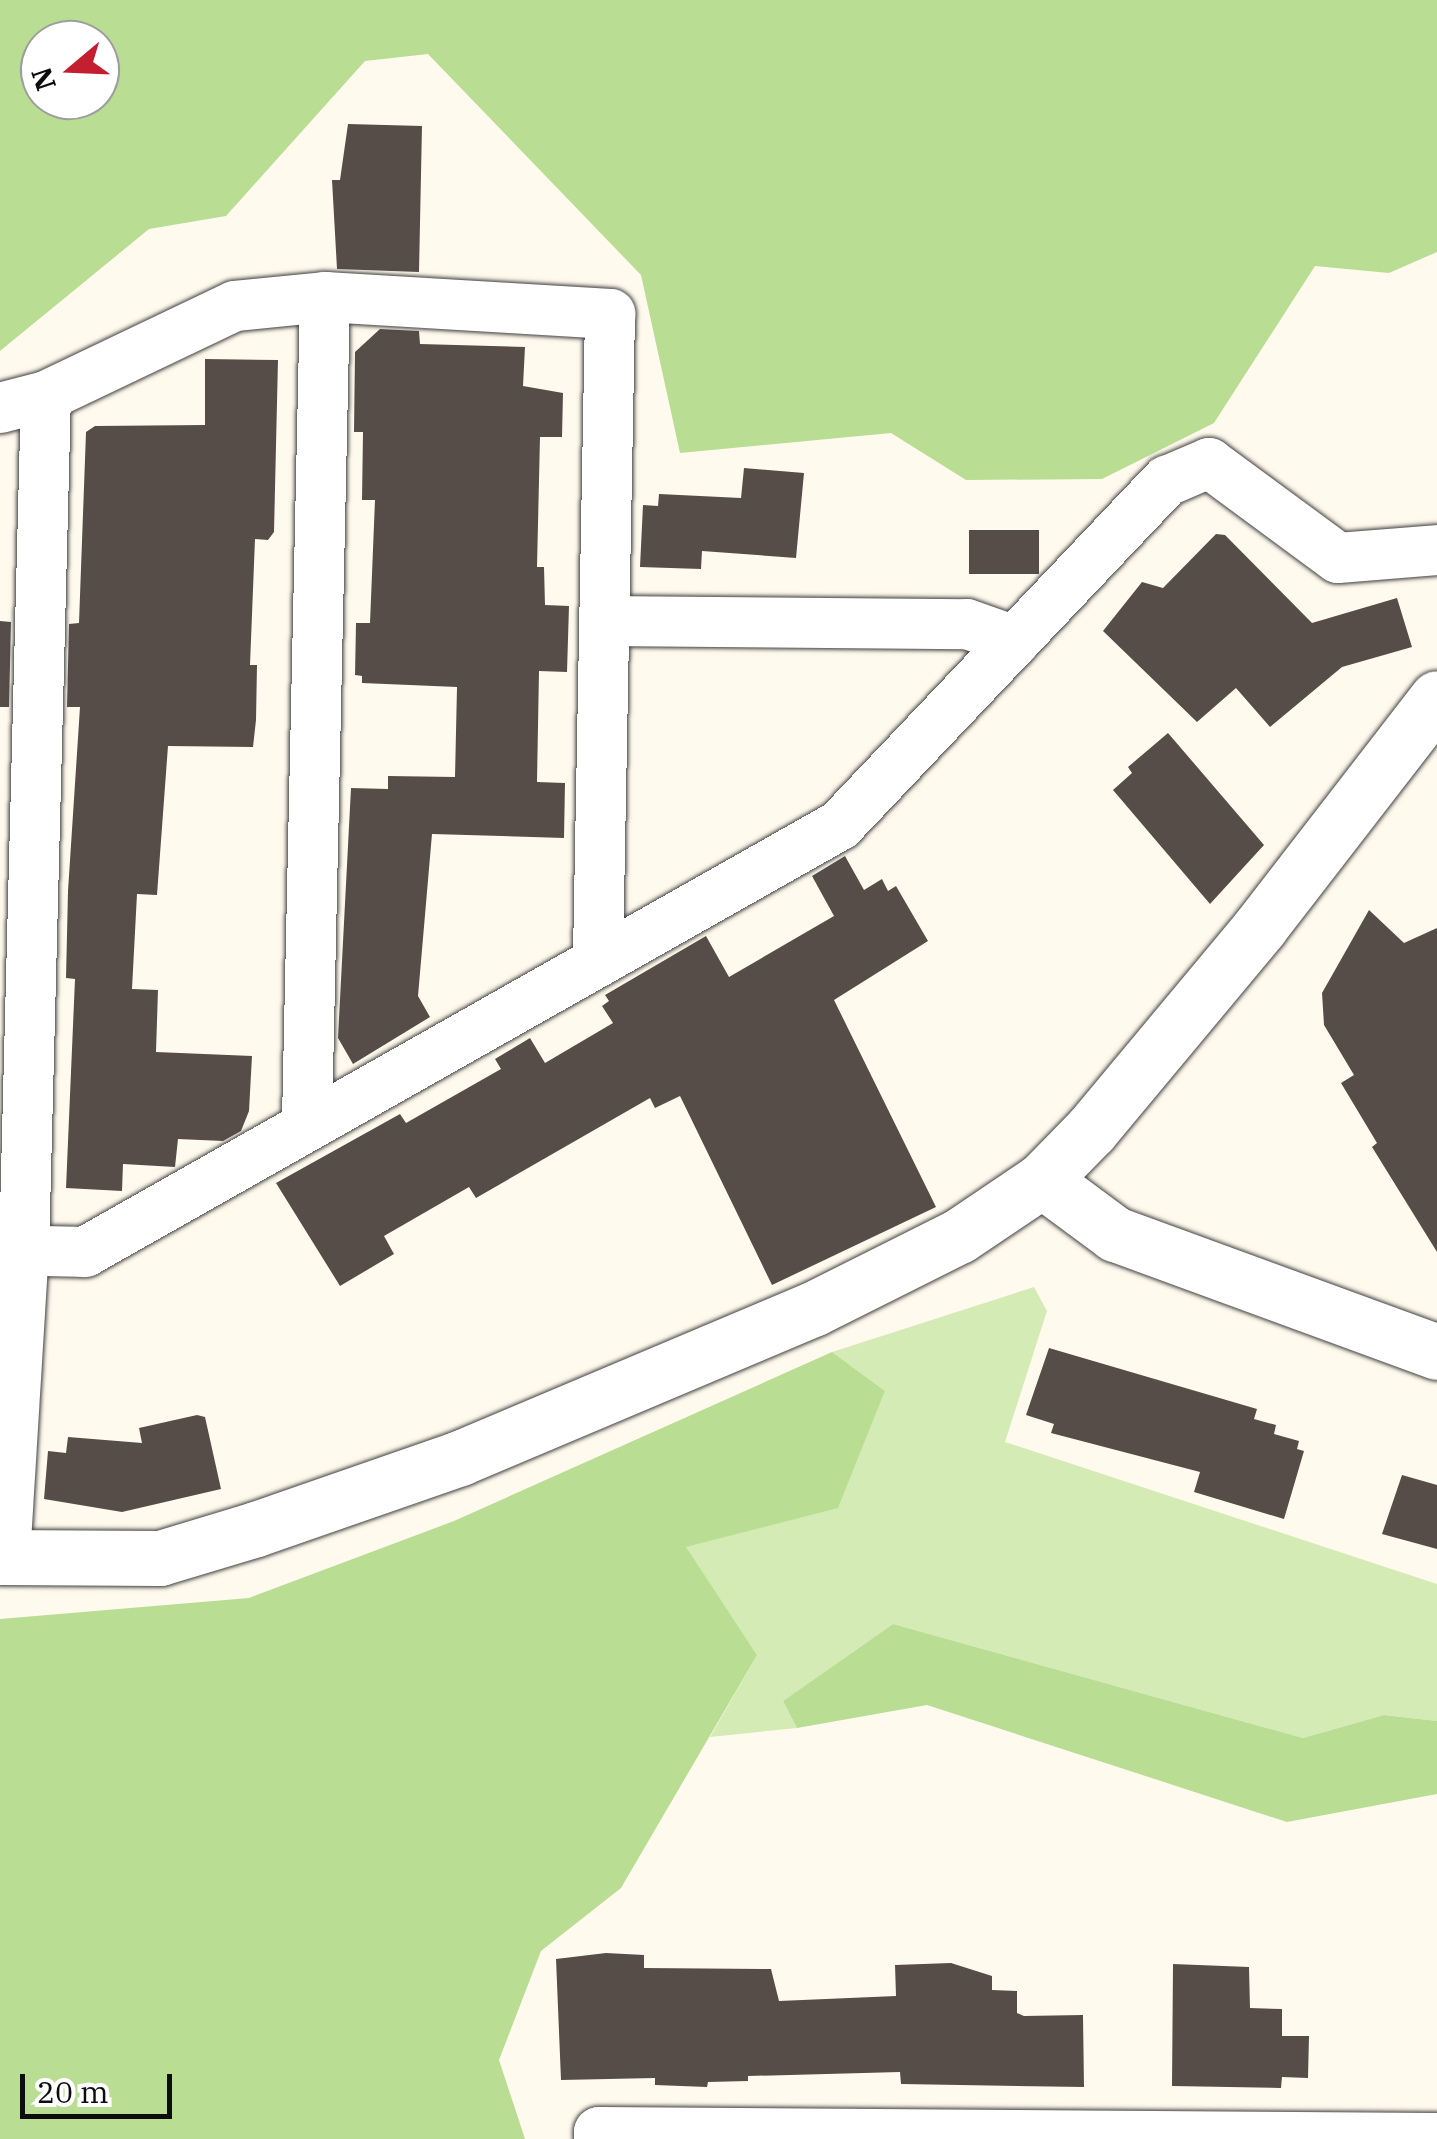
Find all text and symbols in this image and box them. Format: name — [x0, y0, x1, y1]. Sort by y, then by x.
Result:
north arrow — [20, 20, 120, 120]
text: N — [22, 63, 64, 96]
scale bar — [25, 2054, 178, 2116]
text: 20 m — [37, 2072, 109, 2111]

